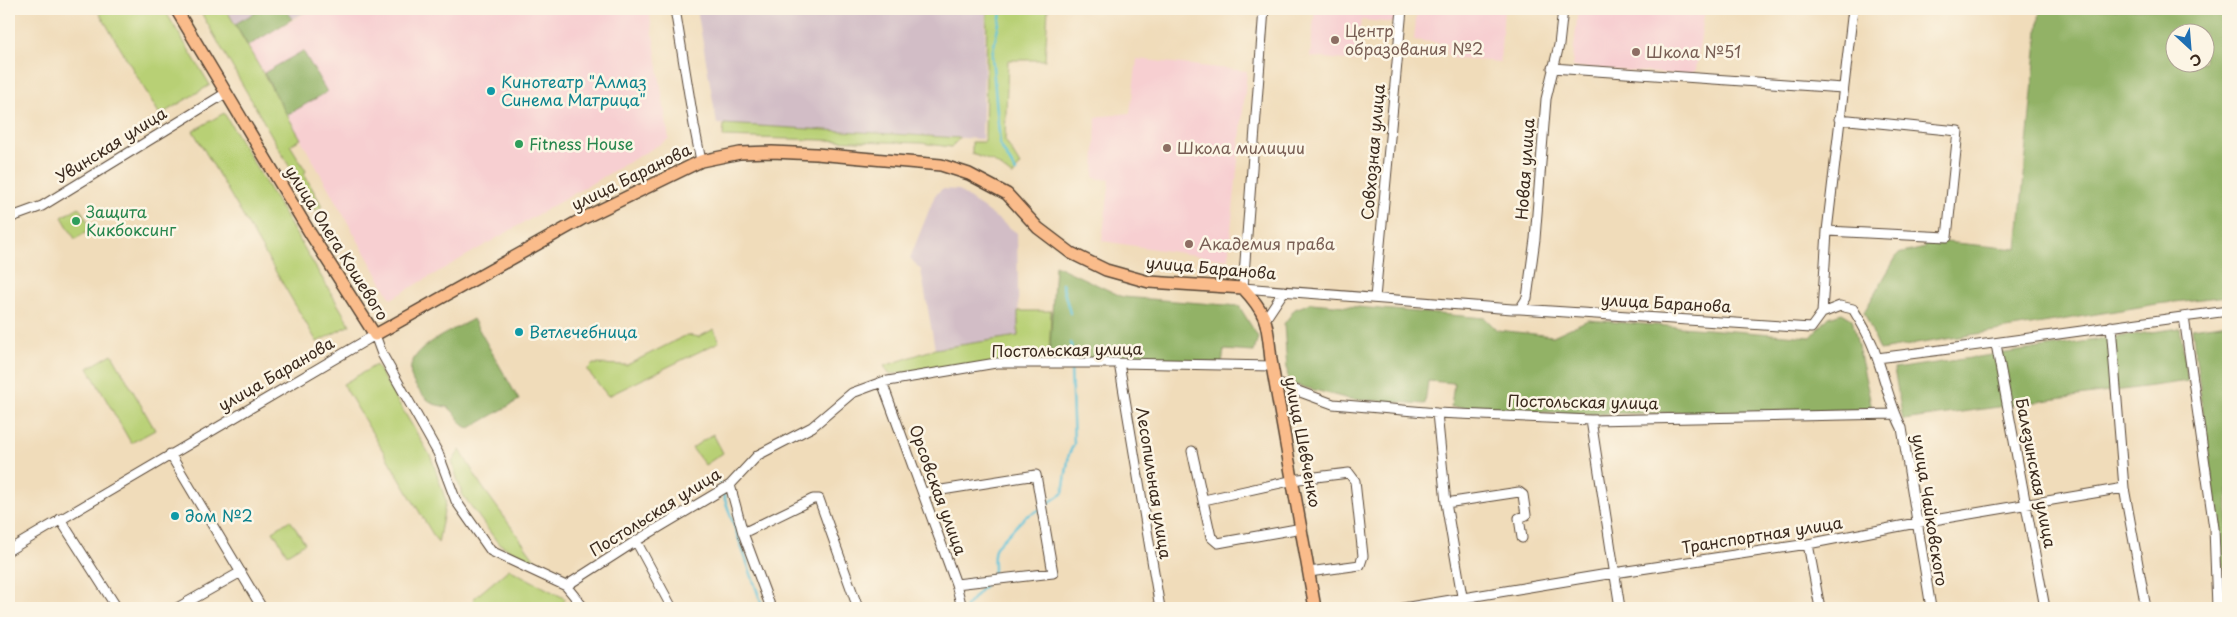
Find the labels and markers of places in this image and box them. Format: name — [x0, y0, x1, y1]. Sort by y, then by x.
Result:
place label: Центр образования №2 — [1345, 18, 1483, 60]
marker: Центр образования №2 — [1329, 34, 1341, 46]
place label: Школа №51 — [1646, 39, 1741, 63]
marker: Школа №51 — [1630, 46, 1642, 58]
place label: Кинотеатр "Алмаз Синема Матрица" — [501, 69, 647, 111]
marker: Кинотеатр "Алмаз Синема Матрица" — [485, 85, 497, 97]
place label: Fitness House — [529, 131, 634, 155]
place label: Школа милиции — [1177, 135, 1305, 159]
marker: Fitness House — [513, 138, 525, 150]
marker: Школа милиции — [1161, 142, 1173, 154]
place label: Защита Кикбоксинг — [86, 199, 177, 241]
marker: Защита Кикбоксинг — [70, 215, 82, 227]
place label: Академия права — [1199, 231, 1335, 255]
marker: Академия права — [1183, 238, 1195, 250]
place label: Ветлечебница — [529, 319, 637, 343]
marker: Ветлечебница — [513, 326, 525, 338]
place label: дом №2 — [185, 503, 253, 527]
marker: дом №2 — [169, 510, 181, 522]

